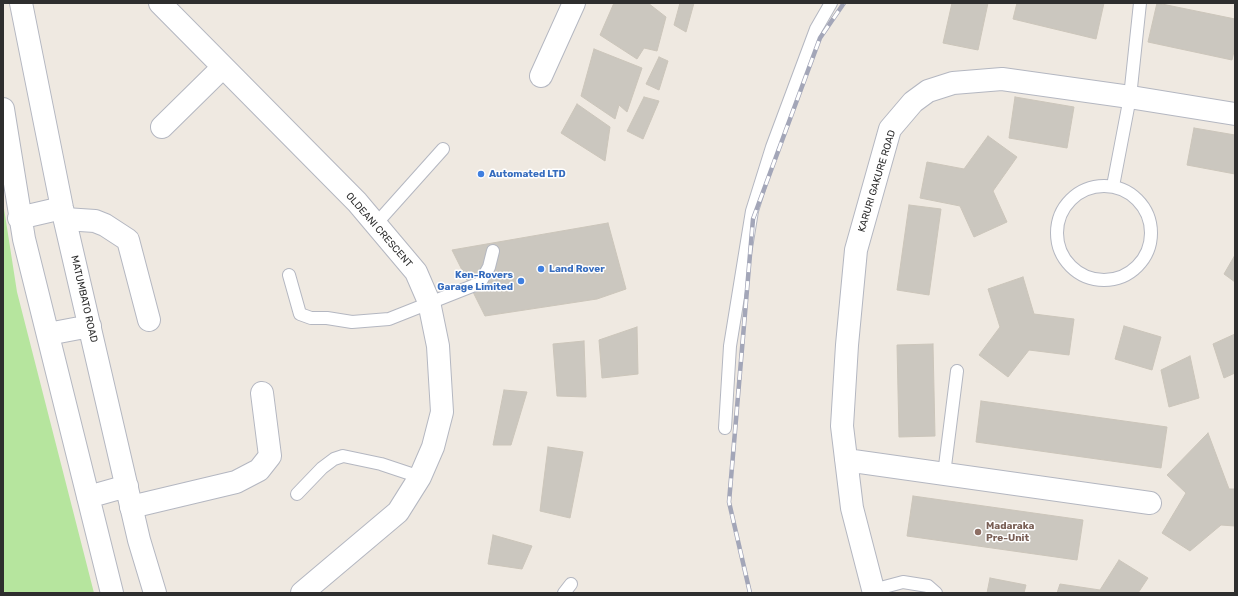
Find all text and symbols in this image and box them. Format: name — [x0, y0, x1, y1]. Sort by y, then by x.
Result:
street label: KARURI GAKURE ROAD — [856, 128, 898, 234]
place label: Automated LTD — [489, 168, 566, 180]
marker: Automated LTD — [476, 169, 486, 179]
street label: OLDEANI CRESCENT — [343, 190, 415, 270]
street label: MATUMBATO ROAD — [68, 254, 100, 344]
place label: Land Rover — [549, 263, 605, 275]
marker: Land Rover — [536, 264, 546, 274]
place label: Ken-Rovers Garage Limited — [437, 269, 513, 292]
marker: Ken-Rovers Garage Limited — [516, 276, 526, 286]
place label: Madaraka Pre-Unit — [986, 520, 1034, 544]
marker: Madaraka Pre-Unit — [973, 527, 983, 537]

